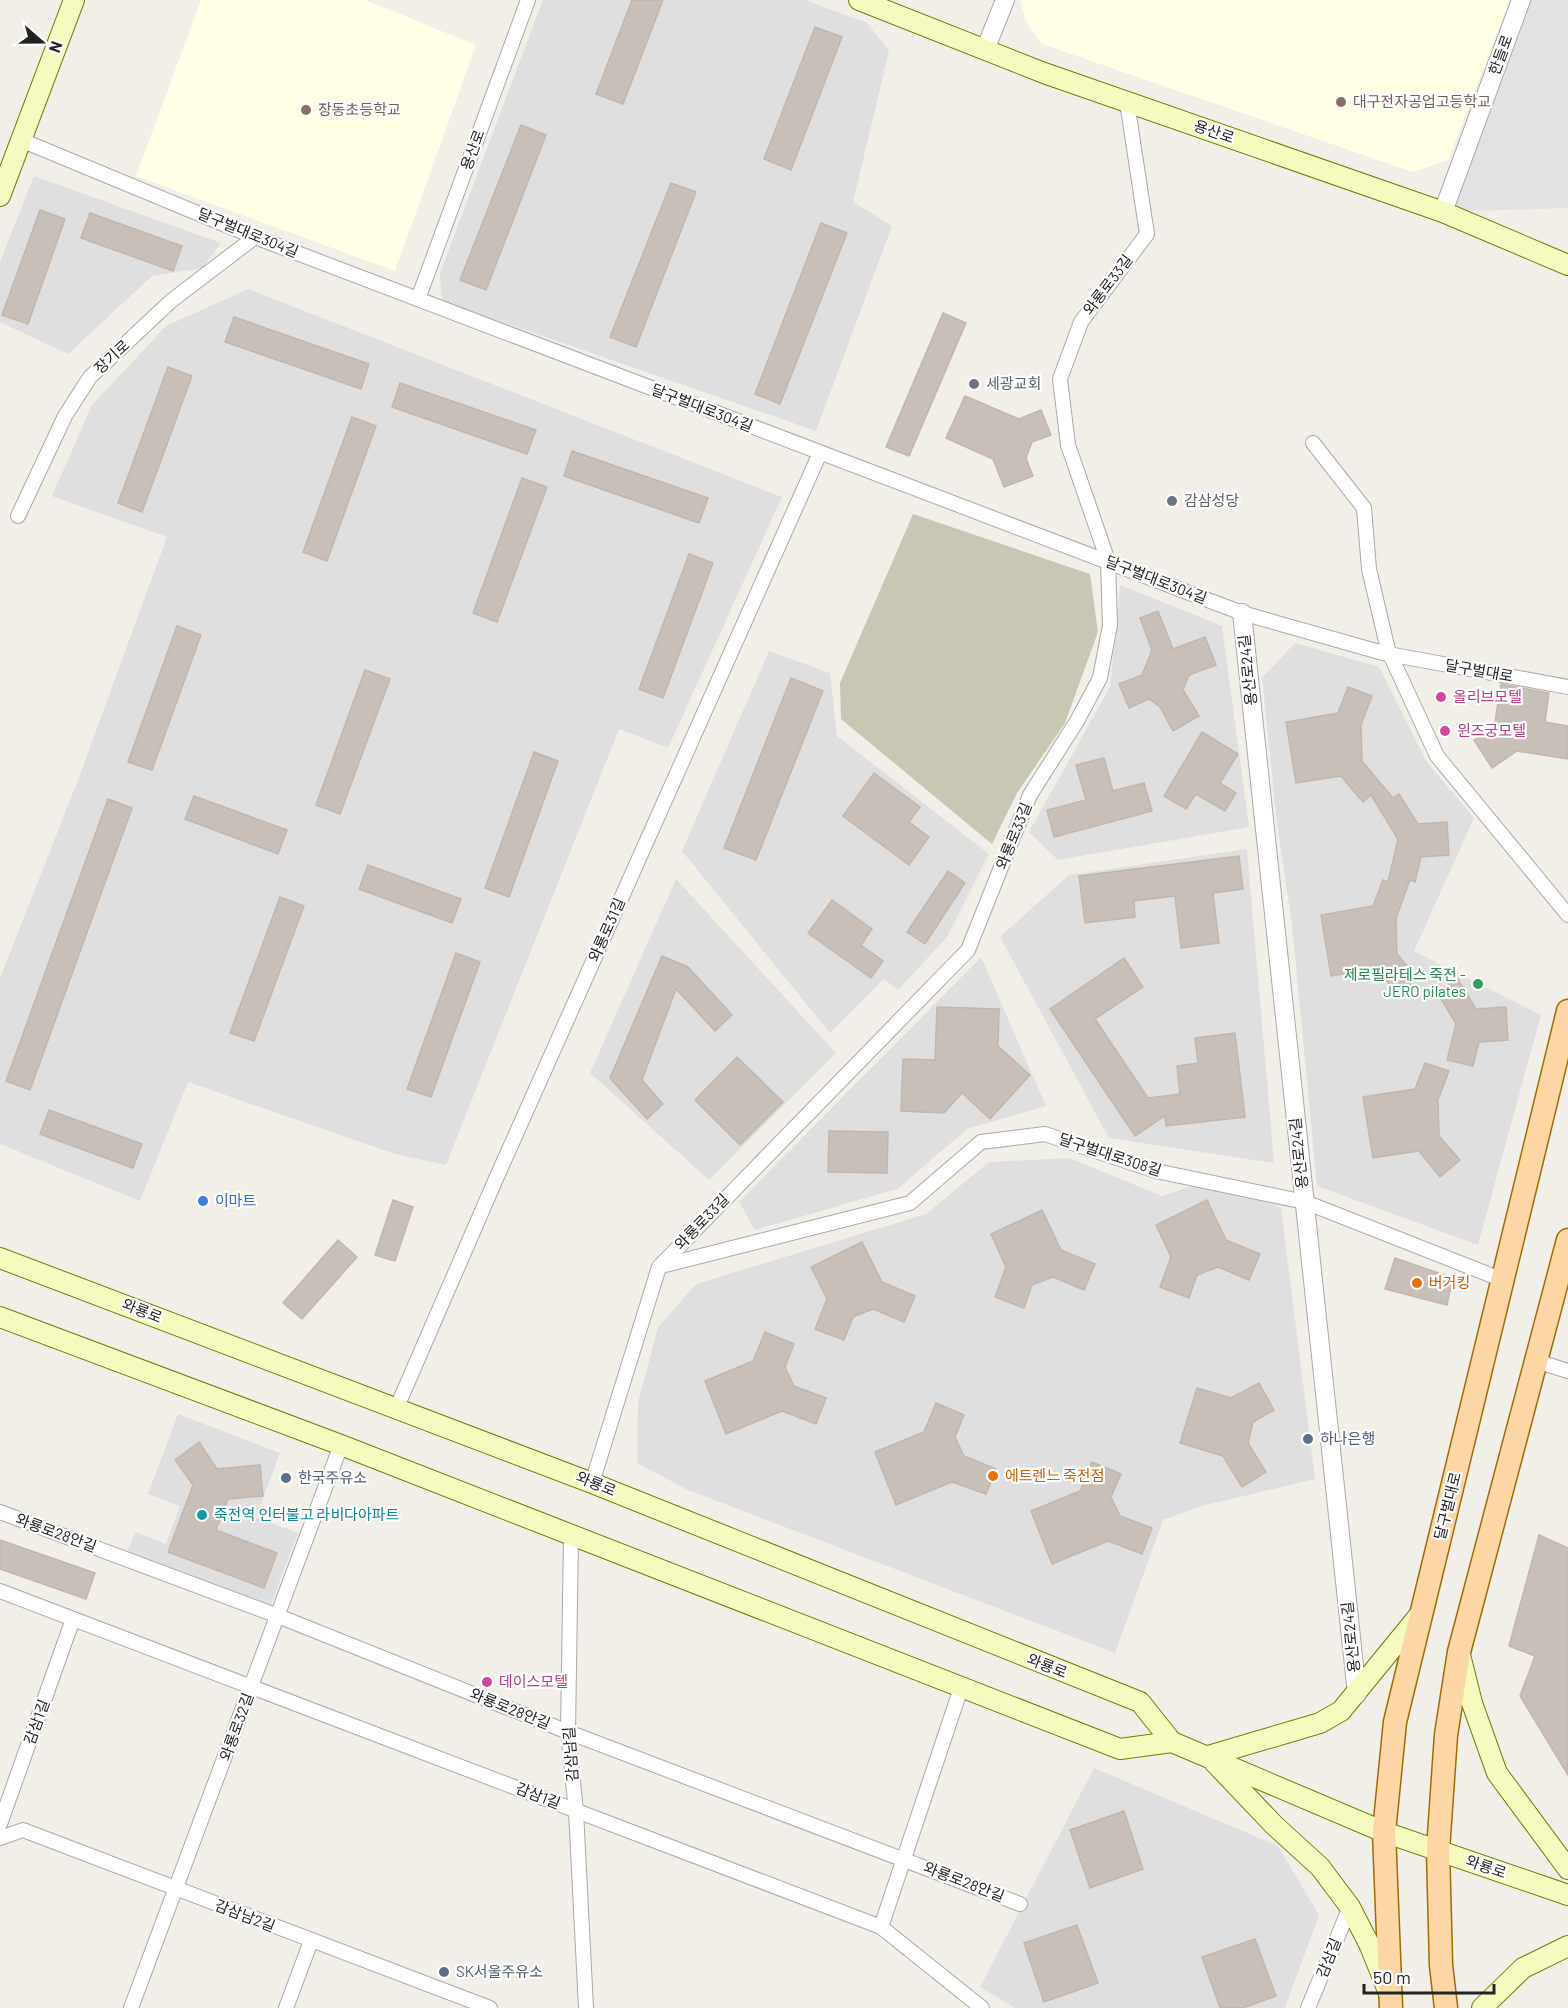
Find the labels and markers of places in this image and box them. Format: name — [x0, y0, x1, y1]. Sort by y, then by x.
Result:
place label: 대구전자공업고등학교 — [1353, 92, 1491, 110]
marker: 대구전자공업고등학교 — [1334, 95, 1348, 109]
place label: 장동초등학교 — [318, 100, 401, 118]
marker: 장동초등학교 — [299, 103, 313, 117]
place label: 세광교회 — [986, 374, 1041, 392]
marker: 세광교회 — [967, 377, 981, 391]
place label: 감삼성당 — [1184, 491, 1239, 509]
marker: 감삼성당 — [1165, 494, 1179, 508]
place label: 올리브모텔 — [1453, 687, 1522, 705]
marker: 올리브모텔 — [1434, 690, 1448, 704]
place label: 윈즈궁모텔 — [1457, 721, 1526, 739]
marker: 윈즈궁모텔 — [1438, 724, 1452, 738]
place label: 제로필라테스 죽전 - JERO pilates — [1344, 965, 1466, 1000]
marker: 제로필라테스 죽전 - JERO pilates — [1471, 977, 1485, 991]
place label: 이마트 — [215, 1191, 257, 1209]
marker: 이마트 — [196, 1194, 210, 1208]
place label: 버거킹 — [1429, 1273, 1470, 1291]
marker: 버거킹 — [1410, 1276, 1424, 1290]
place label: 하나은행 — [1320, 1429, 1375, 1447]
marker: 하나은행 — [1301, 1432, 1315, 1446]
place label: 에트렌느 죽전점 — [1005, 1466, 1105, 1484]
place label: 한국주유소 — [298, 1468, 367, 1486]
marker: 에트렌느 죽전점 — [986, 1469, 1000, 1483]
marker: 한국주유소 — [279, 1471, 293, 1485]
place label: 죽전역 인터불고 라비다아파트 — [214, 1505, 400, 1523]
marker: 죽전역 인터불고 라비다아파트 — [195, 1508, 209, 1522]
place label: 데이스모텔 — [499, 1672, 568, 1690]
marker: 데이스모텔 — [480, 1675, 494, 1689]
place label: SK서울주유소 — [456, 1962, 543, 1980]
marker: SK서울주유소 — [437, 1965, 451, 1979]

